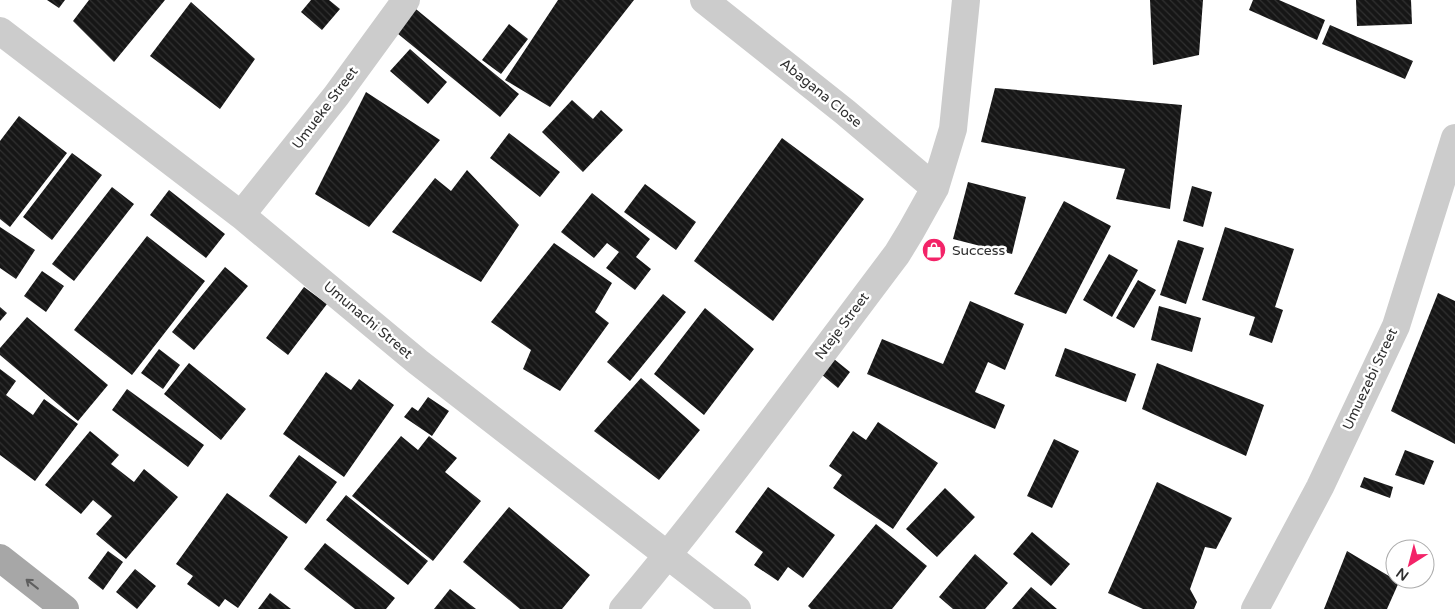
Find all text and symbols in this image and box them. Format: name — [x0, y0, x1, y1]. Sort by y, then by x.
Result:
street label: Abagana Close — [777, 55, 865, 131]
street label: Umueke Street — [289, 63, 362, 153]
shop icon: Success — [921, 237, 947, 263]
place label: Success — [952, 242, 1005, 259]
street label: Umunachi Street — [320, 278, 417, 363]
street label: Nteje Street — [811, 289, 873, 363]
street label: Umuezebi Street — [1339, 325, 1401, 433]
north arrow — [1385, 539, 1435, 589]
text: N — [1393, 564, 1412, 584]
one-way arrow — [26, 578, 39, 589]

